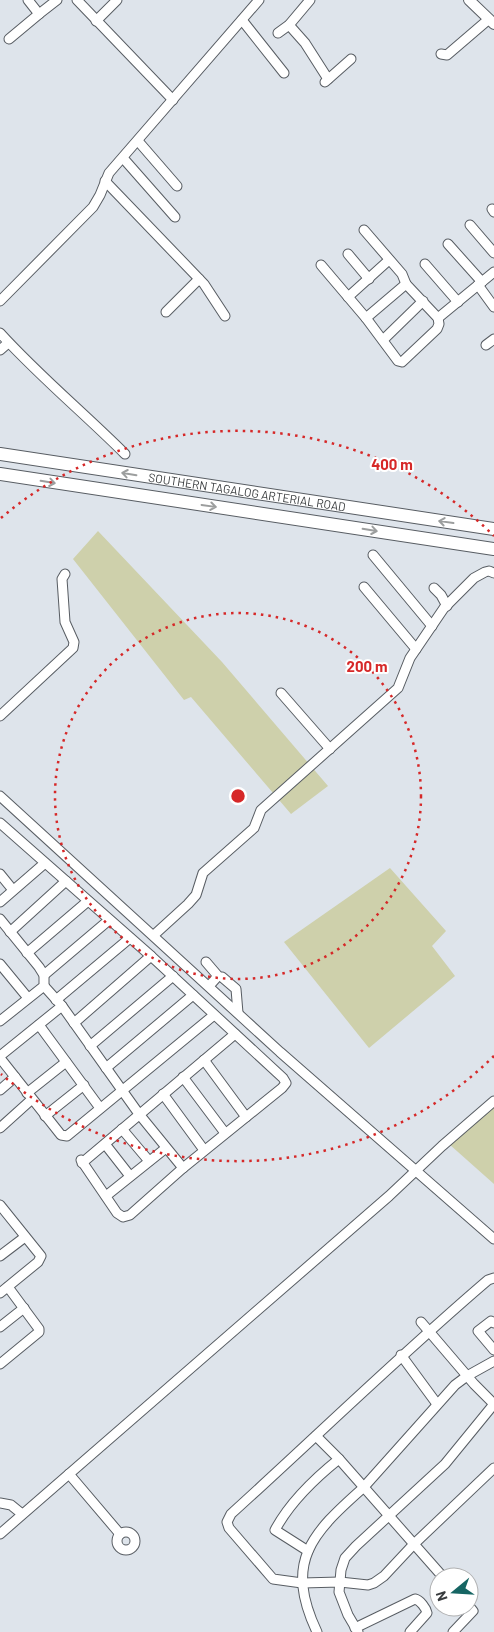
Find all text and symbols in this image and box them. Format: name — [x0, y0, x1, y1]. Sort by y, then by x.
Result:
text: 400 m — [371, 455, 413, 473]
one-way arrow — [122, 469, 138, 479]
street label: SOUTHERN TAGALOG ARTERIAL ROAD — [148, 470, 347, 513]
one-way arrow — [40, 477, 56, 487]
one-way arrow — [200, 501, 216, 511]
one-way arrow — [438, 517, 454, 527]
one-way arrow — [361, 525, 377, 535]
text: 200 m — [346, 657, 388, 675]
centre of rings — [229, 787, 247, 805]
north arrow — [429, 1567, 479, 1617]
text: N — [432, 1589, 451, 1603]

